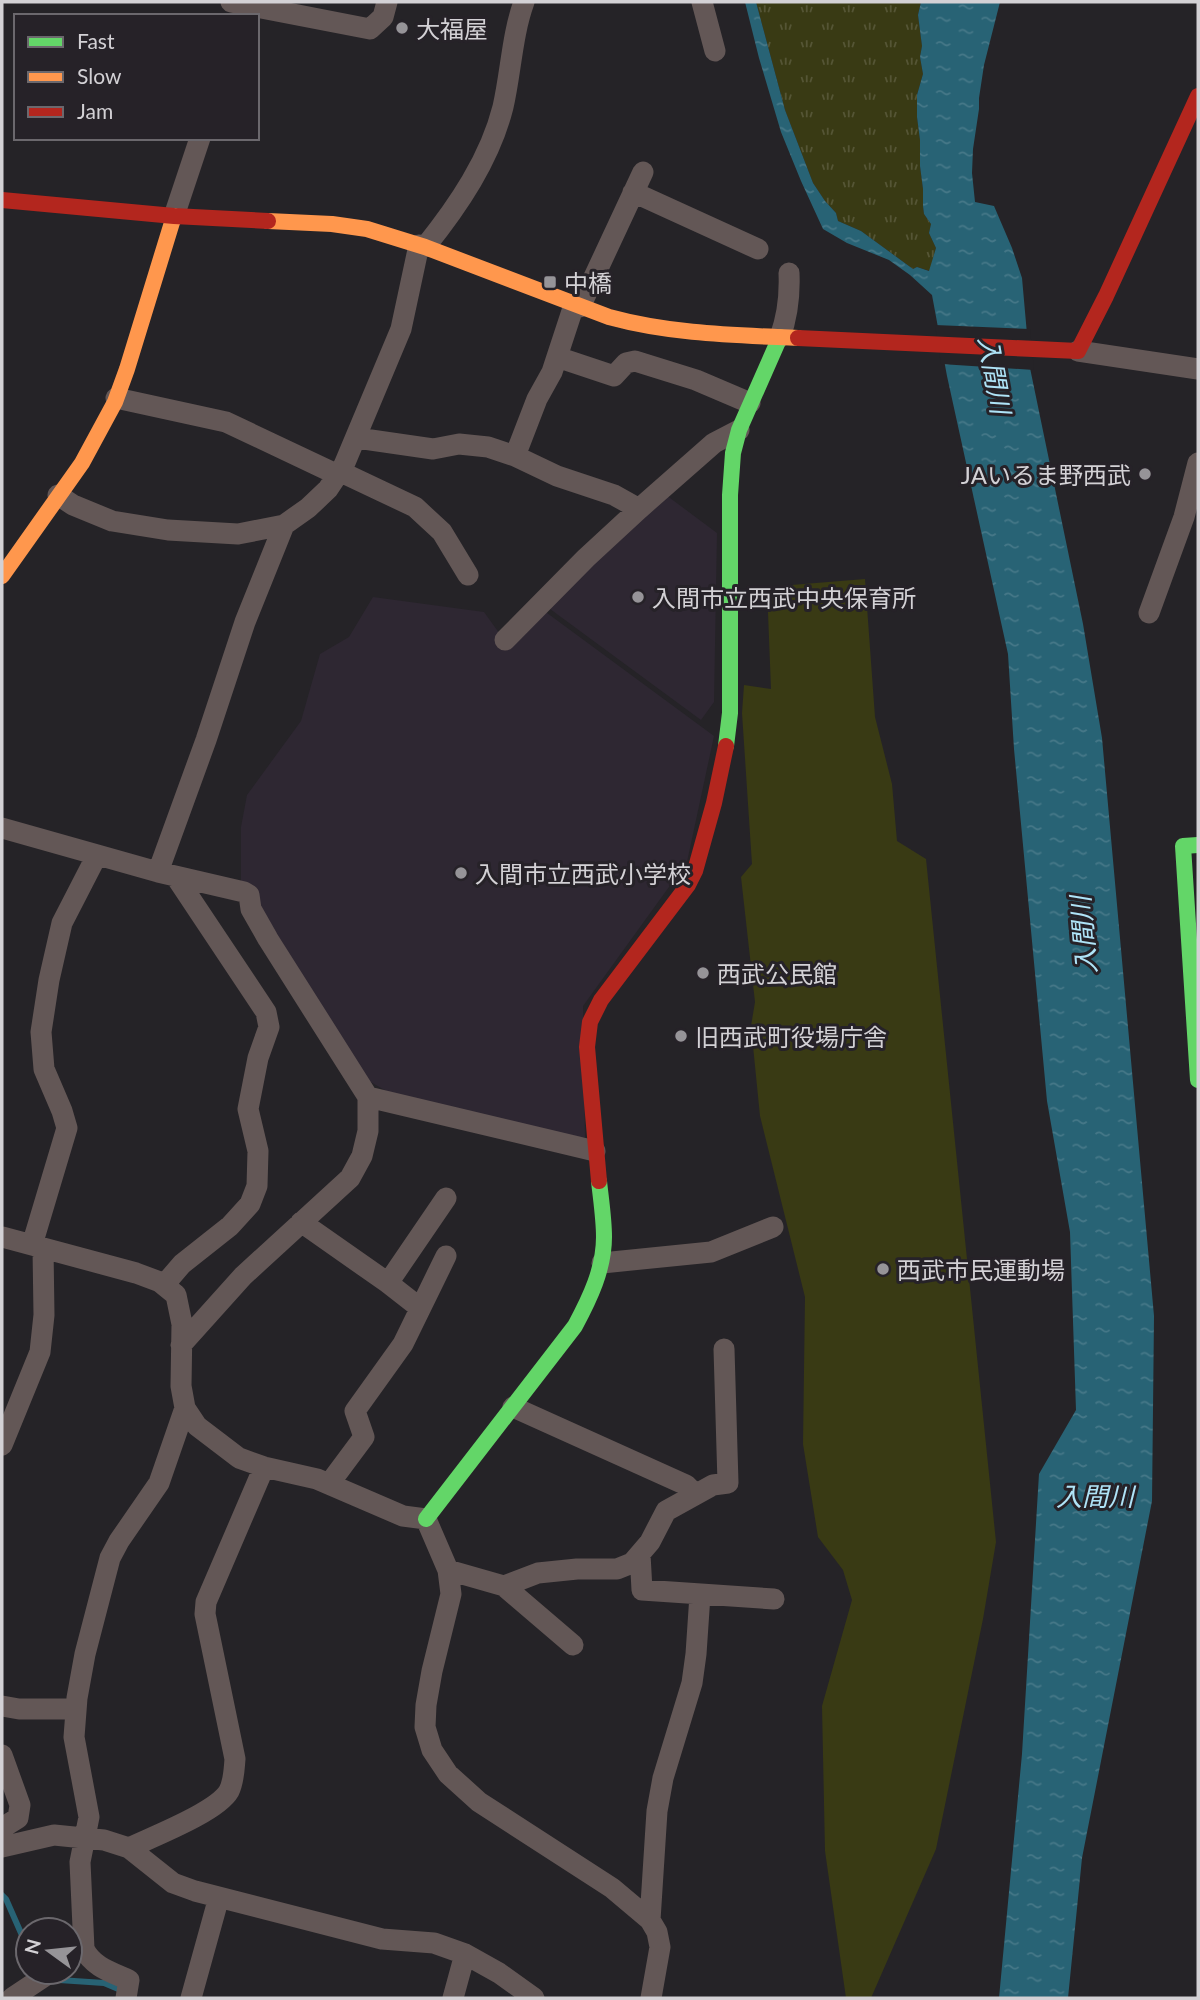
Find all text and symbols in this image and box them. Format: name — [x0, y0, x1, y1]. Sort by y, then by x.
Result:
legend — [14, 14, 259, 140]
place label: 大福屋 — [416, 14, 488, 43]
marker: 大福屋 — [394, 20, 410, 36]
text: Fast — [77, 28, 115, 53]
text: Slow — [77, 63, 122, 88]
text: Jam — [77, 98, 113, 123]
place label: 中橋 — [564, 268, 612, 297]
marker: 中橋 — [542, 274, 558, 290]
water label: 入間川 — [972, 334, 1018, 419]
place label: JAいるま野西武 — [961, 460, 1131, 489]
marker: JAいるま野西武 — [1137, 466, 1153, 482]
place label: 入間市立西武中央保育所 — [652, 583, 916, 612]
marker: 入間市立西武中央保育所 — [630, 589, 646, 605]
place label: 入間市立西武小学校 — [475, 859, 691, 888]
marker: 入間市立西武小学校 — [453, 865, 469, 881]
water label: 入間川 — [1063, 892, 1102, 975]
place label: 西武公民館 — [717, 959, 837, 988]
marker: 西武公民館 — [695, 965, 711, 981]
place label: 旧西武町役場庁舎 — [695, 1022, 887, 1051]
marker: 旧西武町役場庁舎 — [673, 1028, 689, 1044]
place label: 西武市民運動場 — [897, 1255, 1065, 1284]
marker: 西武市民運動場 — [875, 1261, 891, 1277]
water label: 入間川 — [1056, 1480, 1137, 1512]
north arrow — [14, 1916, 84, 1986]
text: N — [19, 1936, 45, 1957]

